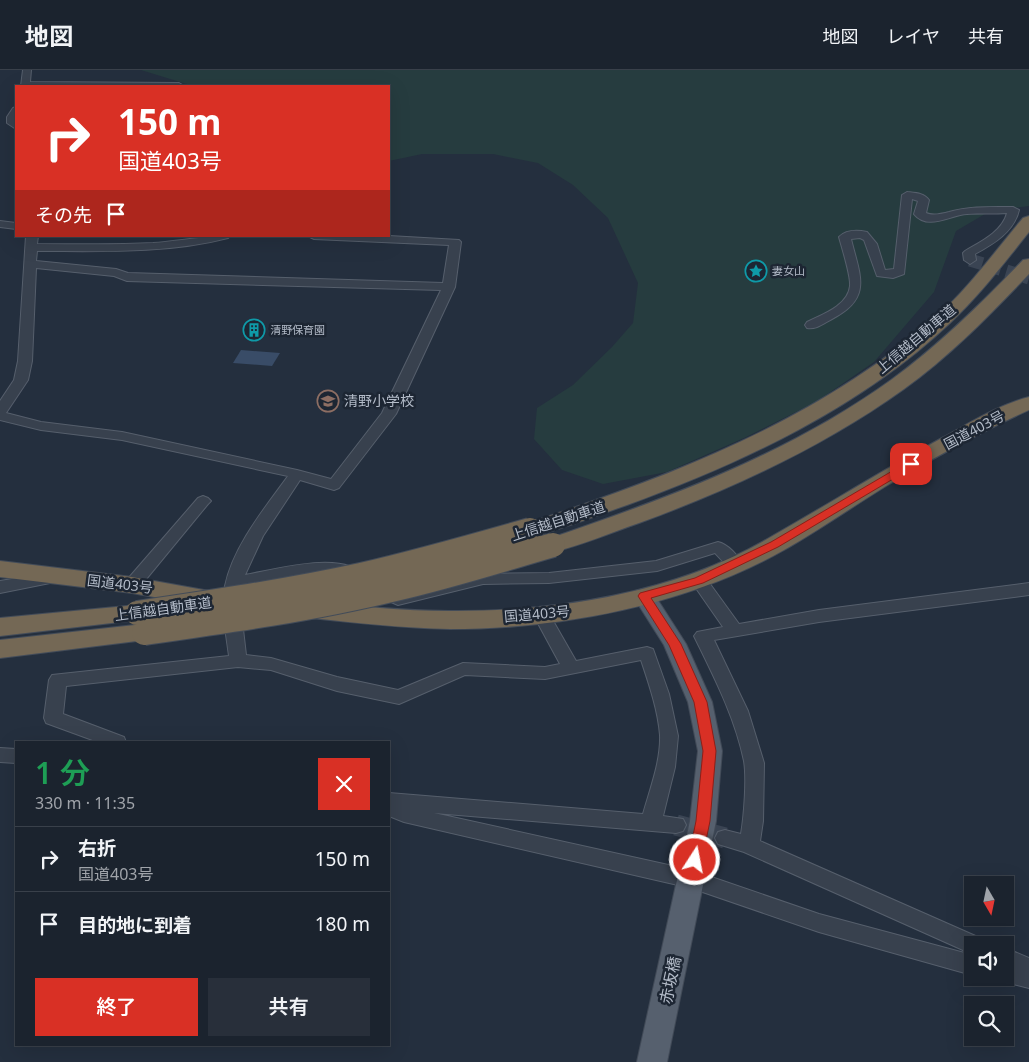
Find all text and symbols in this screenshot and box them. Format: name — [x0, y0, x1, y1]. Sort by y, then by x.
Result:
text: 地図 — [25, 19, 73, 52]
text: 地図 — [823, 24, 859, 48]
text: レイヤ — [887, 24, 940, 48]
text: 共有 — [968, 24, 1004, 48]
text: 150 m — [118, 98, 221, 145]
icon: right — [35, 105, 100, 170]
text: 国道403号 — [118, 145, 222, 175]
icon: arrive — [102, 200, 130, 228]
text: その先 — [35, 202, 92, 228]
place icon: 妻女山 — [744, 259, 768, 283]
place label: 妻女山 — [772, 263, 805, 278]
street label: 上信越自動車道 — [872, 300, 959, 377]
building icon: 清野保育園 — [242, 318, 266, 342]
place label: 清野保育園 — [270, 322, 325, 337]
school or university icon: 清野小学校 — [316, 389, 340, 413]
place label: 清野小学校 — [344, 391, 414, 410]
street label: 国道403号 — [940, 406, 1007, 453]
pin — [890, 443, 932, 485]
icon: arrive — [897, 450, 925, 478]
street label: 上信越自動車道 — [508, 496, 607, 545]
street label: 国道403号 — [86, 570, 154, 597]
street label: 上信越自動車道 — [113, 592, 213, 625]
street label: 国道403号 — [503, 601, 571, 626]
text: 1 分 — [35, 752, 90, 793]
button: close — [318, 758, 370, 810]
text: 330 m · 11:35 — [35, 792, 135, 814]
position arrow — [668, 833, 720, 885]
text: 右折 — [78, 835, 116, 861]
icon: right — [35, 845, 63, 873]
text: 150 m — [315, 846, 370, 872]
text: 国道403号 — [78, 863, 153, 885]
north arrow — [964, 876, 1014, 926]
map controls — [964, 876, 1014, 1046]
icon: arrive — [35, 910, 63, 938]
text: 180 m — [315, 911, 370, 937]
text: 目的地に到着 — [78, 912, 192, 938]
button: sound — [964, 936, 1014, 986]
street label: 赤坂橋 — [654, 954, 686, 1006]
button: 終了 — [35, 978, 198, 1036]
button: 共有 — [208, 978, 370, 1036]
button: search — [964, 996, 1014, 1046]

